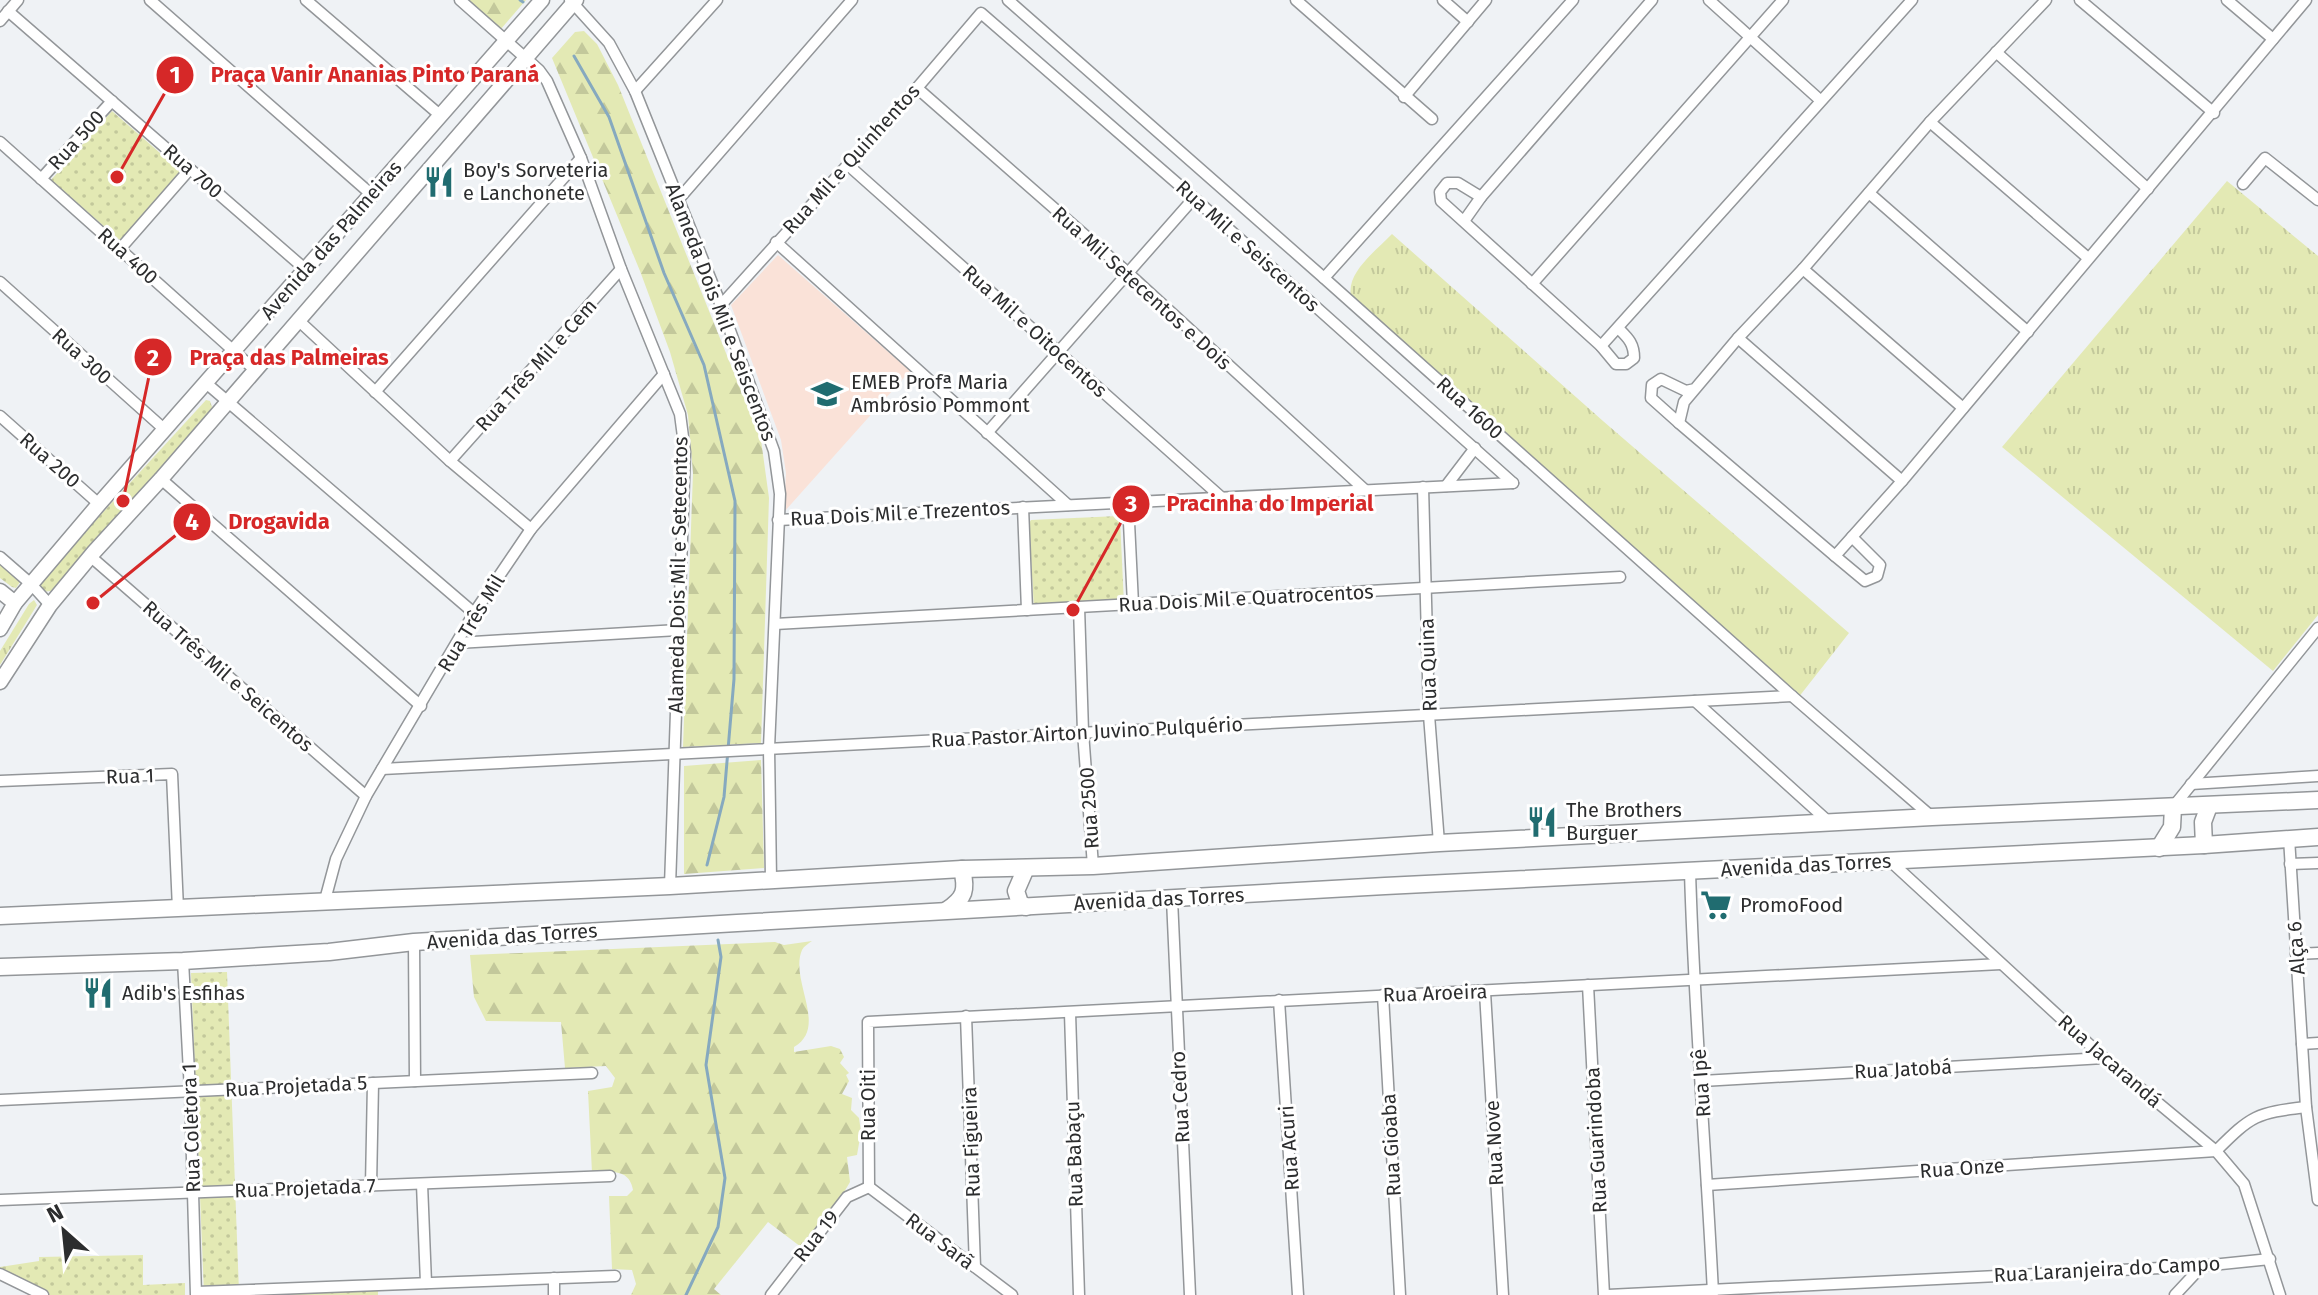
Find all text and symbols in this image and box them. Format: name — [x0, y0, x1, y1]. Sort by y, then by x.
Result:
callout: Praça Vanir Ananias Pinto Paraná — [155, 52, 555, 98]
text: 1 — [169, 61, 181, 89]
text: Praça Vanir Ananias Pinto Paraná — [211, 61, 539, 88]
street label: Rua Mil e Quinhentos — [777, 79, 925, 239]
street label: Rua 500 — [43, 105, 109, 175]
street label: Rua 700 — [158, 139, 228, 203]
street label: Avenida das Palmeiras — [255, 156, 407, 324]
place label: Boy's Sorveteria e Lanchonete — [463, 158, 608, 205]
restaurant icon: Boy's Sorveteria e Lanchonete — [422, 165, 456, 199]
street label: Rua Mil e Seiscentos — [1171, 175, 1325, 317]
street label: Alameda Dois Mil e Seiscentos — [661, 180, 781, 444]
street label: Rua Mil Setecentos e Dois — [1048, 201, 1236, 375]
street label: Rua 400 — [93, 223, 163, 289]
street label: Rua Mil e Oitocentos — [958, 260, 1112, 402]
street label: Rua Três Mil e Cem — [470, 294, 602, 436]
street label: Rua 300 — [47, 323, 117, 389]
callout: Praça das Palmeiras — [133, 334, 404, 380]
text: 2 — [147, 344, 159, 372]
text: Praça das Palmeiras — [189, 344, 389, 371]
place label: EMEB Profª Maria Ambrósio Pommont — [851, 370, 1031, 417]
street label: Rua 1600 — [1432, 372, 1508, 444]
school or university icon: EMEB Profª Maria Ambrósio Pommont — [810, 377, 844, 411]
street label: Rua 200 — [15, 427, 85, 493]
street label: Alameda Dois Mil e Setecentos — [664, 436, 692, 714]
callout: Pracinha do Imperial — [1111, 481, 1390, 527]
text: 3 — [1124, 490, 1137, 518]
text: Pracinha do Imperial — [1166, 490, 1374, 517]
street label: Rua Dois Mil e Trezentos — [789, 495, 1011, 531]
callout: Drogavida — [172, 499, 346, 545]
text: 4 — [185, 508, 199, 536]
text: Drogavida — [228, 508, 330, 535]
street label: Rua Três Mil — [433, 570, 510, 676]
street label: Rua Dois Mil e Quatrocentos — [1118, 579, 1374, 617]
street label: Rua Três Mil e Seicentos — [138, 595, 318, 757]
street label: Rua Quina — [1414, 618, 1442, 712]
street label: Rua Pastor Airton Juvino Pulquério — [930, 712, 1244, 752]
street label: Rua 1 — [105, 763, 155, 789]
street label: Rua 2500 — [1074, 766, 1104, 850]
place label: The Brothers Burguer — [1566, 798, 1682, 845]
restaurant icon: The Brothers Burguer — [1525, 805, 1559, 839]
street label: Avenida das Torres — [1720, 849, 1892, 881]
street label: Avenida das Torres — [1073, 883, 1245, 915]
supermarket icon: PromoFood — [1699, 888, 1733, 922]
place label: PromoFood — [1740, 893, 1843, 917]
street label: Avenida das Torres — [426, 918, 598, 954]
street label: Alça 6 — [2282, 920, 2311, 975]
restaurant icon: Adib's Esfihas — [81, 976, 115, 1010]
street label: Rua Aroeira — [1382, 979, 1488, 1007]
place label: Adib's Esfihas — [122, 981, 245, 1005]
street label: Rua Jacarandá — [2053, 1009, 2167, 1113]
street label: Rua Ipê — [1687, 1048, 1715, 1118]
street label: Rua Cedro — [1166, 1050, 1194, 1144]
street label: Rua Jatobá — [1853, 1054, 1953, 1084]
street label: Rua Coletora 1 — [177, 1063, 205, 1193]
street label: Rua Guarindoba — [1580, 1066, 1612, 1214]
street label: Rua Oiti — [856, 1069, 880, 1141]
street label: Rua Projetada 5 — [224, 1070, 368, 1102]
street label: Rua Figueira — [957, 1086, 985, 1198]
street label: Rua Gioaba — [1376, 1093, 1406, 1197]
street label: Rua Babaçu — [1060, 1100, 1089, 1208]
street label: Rua Nove — [1480, 1100, 1508, 1186]
street label: Rua Acuri — [1274, 1104, 1304, 1192]
street label: Rua Onze — [1919, 1153, 2005, 1183]
street label: Rua Projetada 7 — [234, 1174, 376, 1202]
north arrow — [24, 1191, 104, 1271]
text: N — [43, 1198, 68, 1229]
street label: Rua 19 — [788, 1205, 844, 1267]
street label: Rua Sarã — [901, 1207, 979, 1275]
street label: Rua Laranjeira do Campo — [1993, 1251, 2221, 1287]

